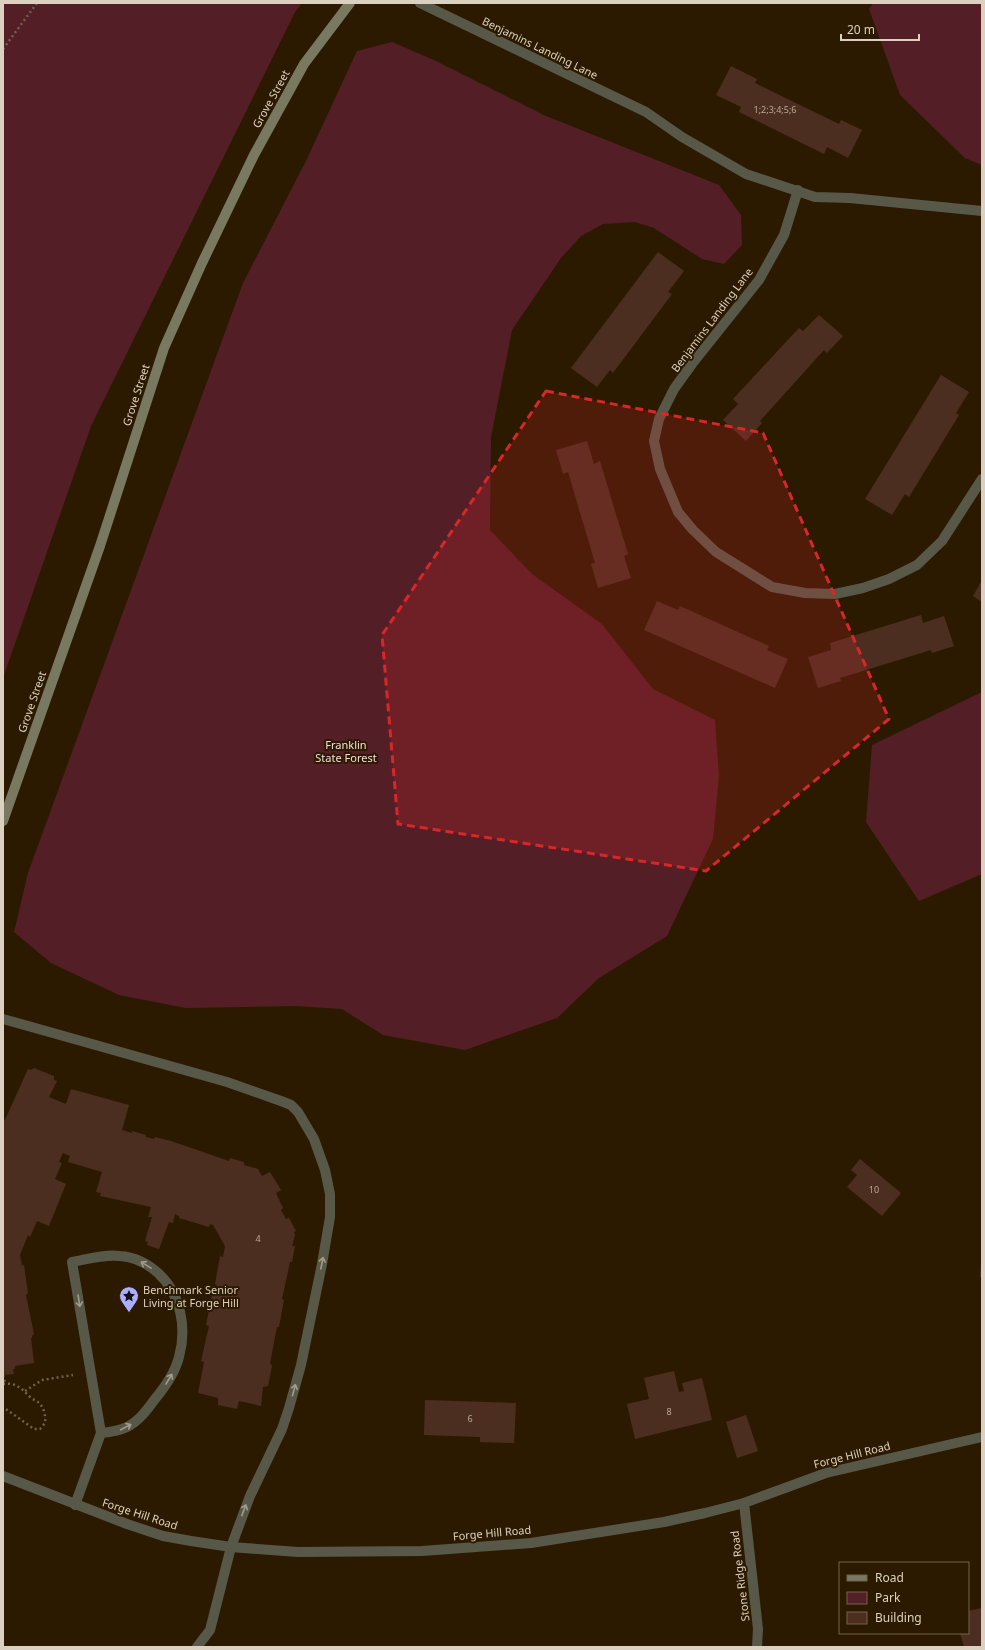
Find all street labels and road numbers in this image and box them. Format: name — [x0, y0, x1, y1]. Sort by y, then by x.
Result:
street label: Benjamins Landing Lane — [480, 13, 601, 82]
street label: Grove Street — [248, 67, 293, 130]
street label: Benjamins Landing Lane — [667, 265, 756, 375]
street label: Grove Street — [118, 362, 153, 428]
street label: Grove Street — [14, 669, 49, 735]
street label: Forge Hill Road — [812, 1438, 892, 1471]
street label: Forge Hill Road — [100, 1494, 180, 1533]
street label: Forge Hill Road — [452, 1522, 532, 1543]
street label: Stone Ridge Road — [727, 1530, 753, 1622]

